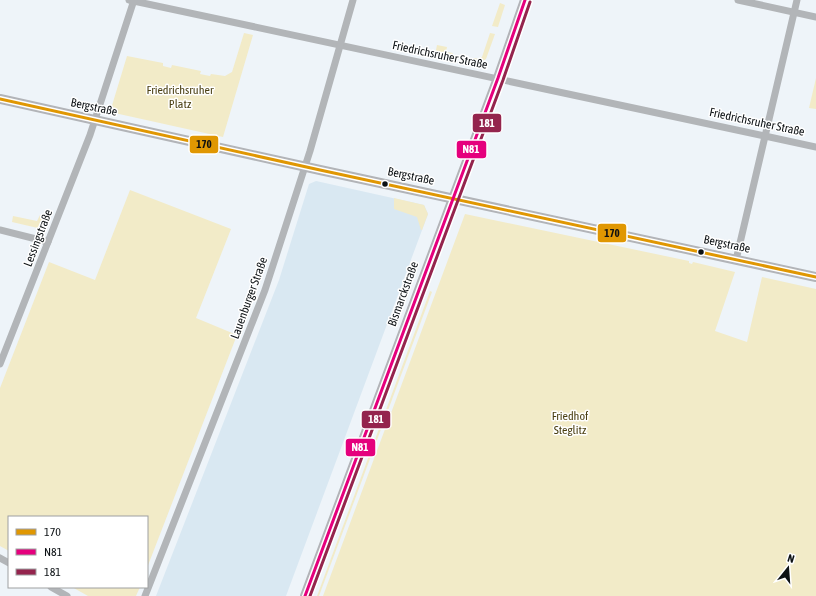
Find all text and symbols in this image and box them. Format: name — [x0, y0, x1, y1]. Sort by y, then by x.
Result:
street label: Friedrichsruher Straße — [391, 38, 489, 72]
park label: Friedrichsruher Platz — [147, 83, 214, 111]
street label: Bergstraße — [69, 95, 119, 119]
street label: Friedrichsruher Straße — [708, 105, 806, 139]
line badge: 181 — [472, 113, 502, 133]
text: 181 — [479, 117, 495, 129]
line badge: 170 — [189, 135, 219, 154]
text: 170 — [196, 138, 212, 150]
line badge: N81 — [456, 140, 487, 159]
text: N81 — [463, 143, 479, 155]
street label: Bergstraße — [386, 164, 436, 188]
unlabelled marker — [380, 179, 390, 189]
street label: Lessingstraße — [21, 207, 55, 269]
line badge: 170 — [597, 223, 627, 243]
text: 170 — [604, 227, 620, 239]
street label: Bergstraße — [702, 232, 752, 256]
unlabelled marker — [696, 247, 706, 257]
street label: Lauenburger Straße — [228, 255, 270, 341]
street label: Bismarckstraße — [385, 260, 421, 328]
park label: Friedhof Steglitz — [552, 409, 589, 437]
line badge: 181 — [361, 410, 391, 429]
text: 181 — [368, 413, 384, 425]
line badge: N81 — [345, 438, 376, 457]
text: N81 — [352, 441, 368, 453]
legend — [8, 516, 148, 588]
text: 170 — [44, 525, 61, 539]
text: N81 — [44, 545, 63, 559]
north arrow — [768, 548, 808, 588]
text: N — [786, 552, 796, 565]
text: 181 — [44, 565, 61, 579]

